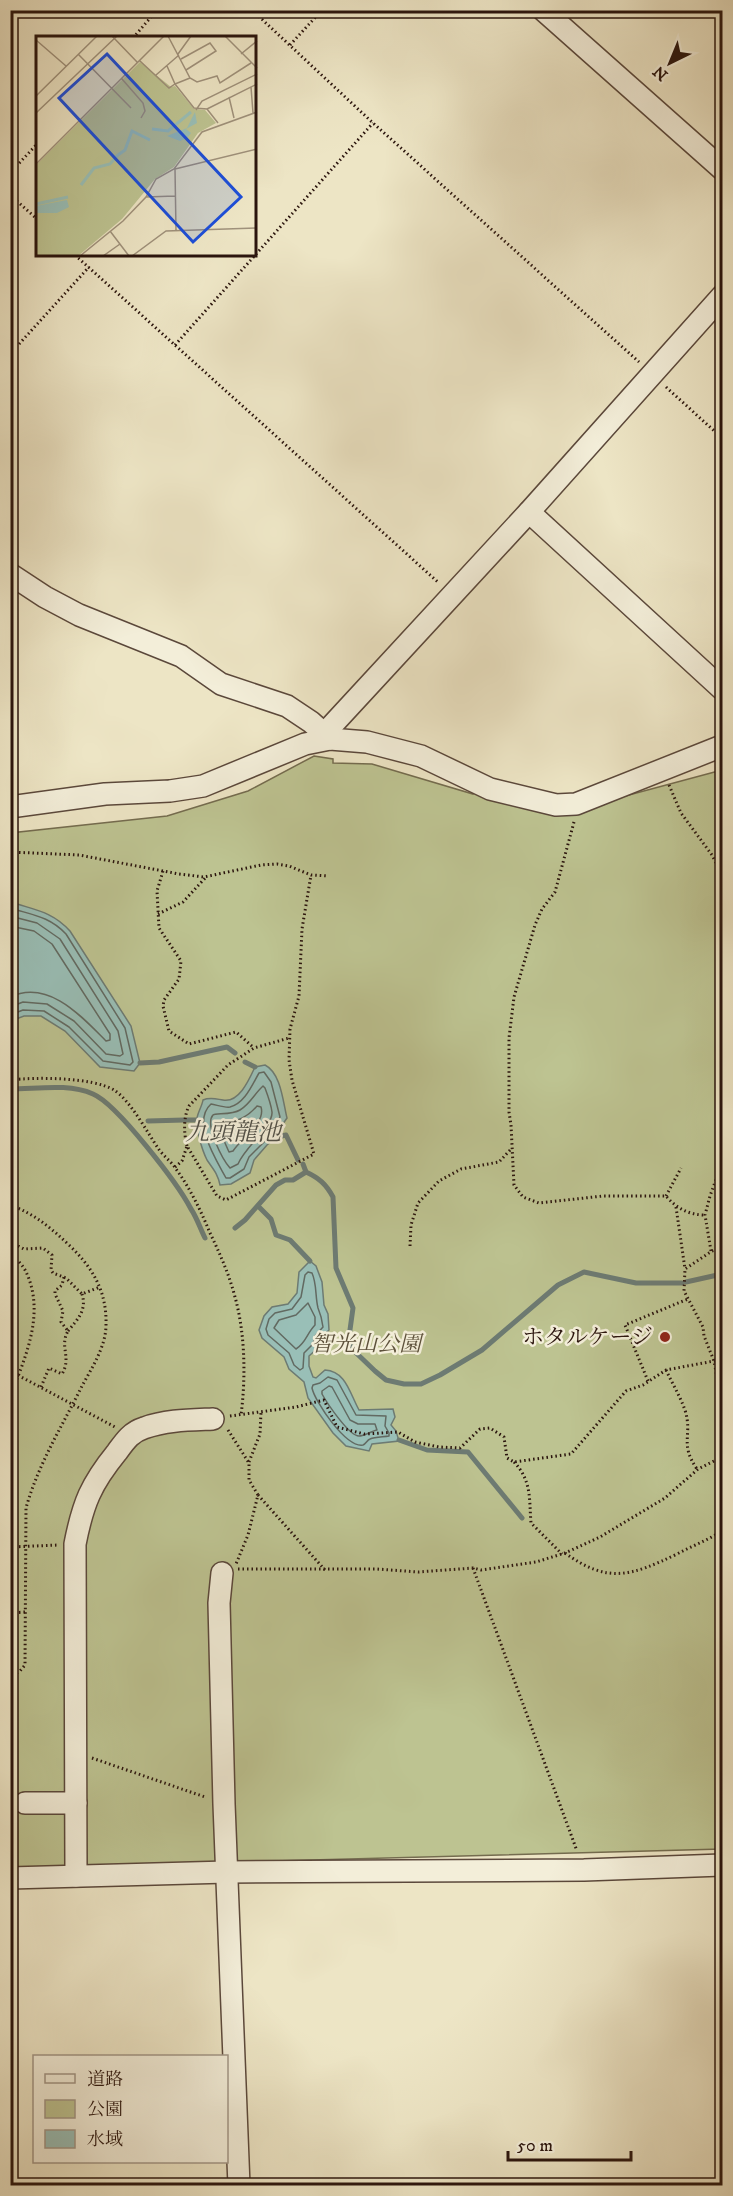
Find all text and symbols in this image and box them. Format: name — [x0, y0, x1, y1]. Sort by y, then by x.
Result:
north arrow — [640, 33, 700, 93]
inset map — [36, 36, 256, 256]
text: N — [649, 61, 672, 85]
water label: 九頭龍池 — [185, 1118, 284, 1148]
place label: ホタルケージ — [522, 1324, 653, 1351]
marker: ホタルケージ — [658, 1330, 672, 1344]
park label: 智光山公園 — [311, 1331, 424, 1358]
legend — [33, 2055, 228, 2163]
text: 道路 — [87, 2069, 123, 2091]
text: 公園 — [87, 2099, 123, 2121]
scale bar — [508, 2124, 631, 2162]
text: 水域 — [87, 2129, 123, 2151]
text: 50 m — [517, 2135, 553, 2157]

